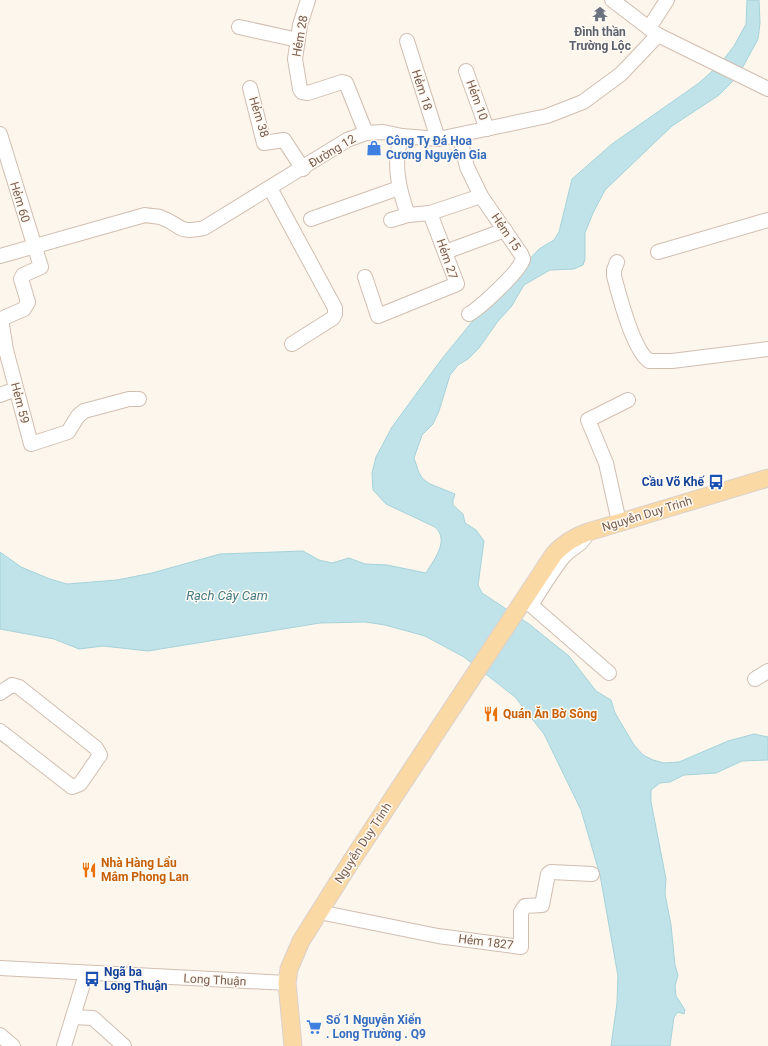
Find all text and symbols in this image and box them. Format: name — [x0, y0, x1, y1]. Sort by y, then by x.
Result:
temple icon: Đình thần Trường Lộc — [591, 5, 609, 23]
street label: Hẻm 28 — [289, 14, 311, 58]
place label: Đình thần Trường Lộc — [569, 25, 631, 53]
street label: Hẻm 18 — [409, 68, 435, 112]
street label: Hẻm 10 — [463, 78, 491, 122]
street label: Hẻm 38 — [246, 95, 272, 139]
street label: Đường 12 — [306, 131, 358, 170]
place label: Công Ty Đá Hoa Cương Nguyên Gia — [386, 134, 487, 162]
shop icon: Công Ty Đá Hoa Cương Nguyên Gia — [365, 139, 383, 157]
street label: Hẻm 60 — [7, 180, 33, 224]
street label: Hẻm 15 — [488, 211, 524, 253]
street label: Hẻm 27 — [434, 237, 461, 281]
street label: Hẻm 59 — [8, 381, 32, 425]
bus stop icon: Cầu Võ Khế — [707, 473, 725, 491]
place label: Cầu Võ Khế — [642, 475, 706, 489]
street label: Nguyễn Duy Trinh — [600, 494, 694, 534]
water label: Rạch Cây Cam — [186, 588, 268, 603]
restaurant icon: Quán Ăn Bờ Sông — [482, 705, 500, 723]
place label: Quán Ăn Bờ Sông — [503, 706, 597, 721]
street label: Nguyễn Duy Trinh — [332, 800, 394, 886]
place label: Nhà Hàng Lẩu Mắm Phong Lan — [101, 856, 189, 884]
restaurant icon: Nhà Hàng Lẩu Mắm Phong Lan — [80, 861, 98, 879]
street label: Hẻm 1827 — [458, 932, 515, 952]
place label: Ngã ba Long Thuận — [104, 965, 168, 993]
bus stop icon: Ngã ba Long Thuận — [83, 970, 101, 988]
street label: Long Thuận — [183, 971, 247, 989]
place label: Số 1 Nguyễn Xiển . Long Trường . Q9 — [326, 1013, 426, 1041]
supermarket icon: Số 1 Nguyễn Xiển . Long Trường . Q9 — [305, 1018, 323, 1036]

